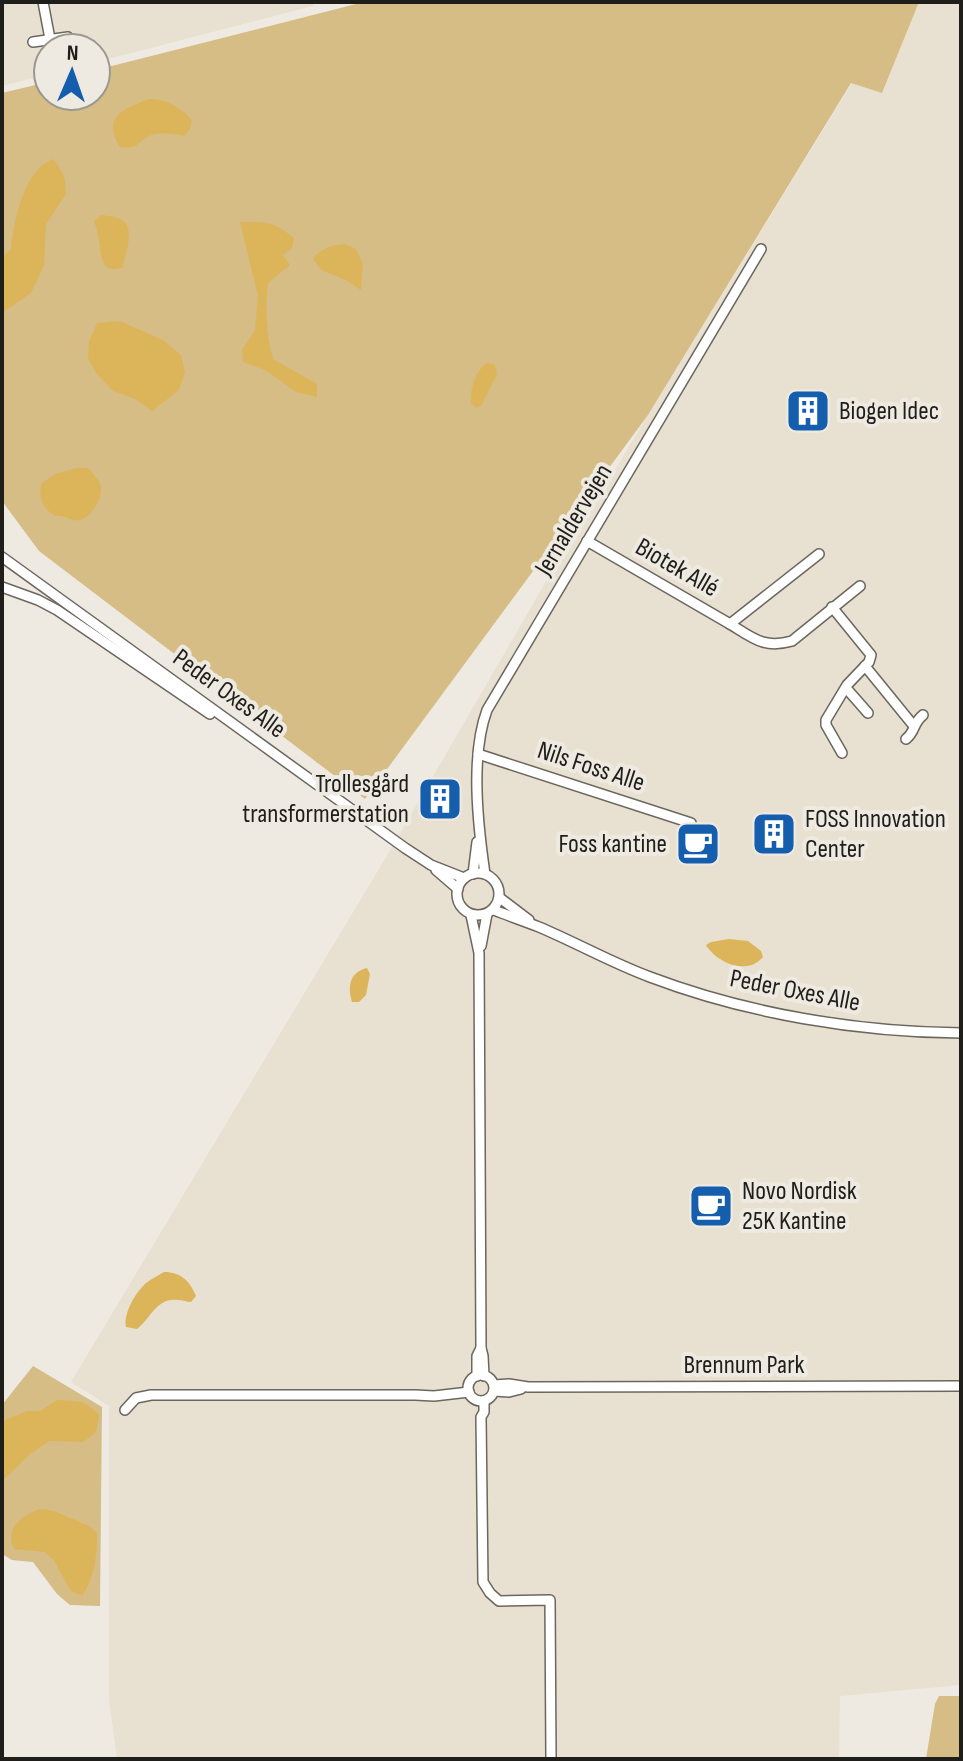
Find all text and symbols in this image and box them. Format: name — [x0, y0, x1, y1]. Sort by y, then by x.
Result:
north arrow — [32, 32, 112, 112]
text: N — [66, 40, 79, 67]
building icon: Biogen Idec — [784, 387, 832, 435]
place label: Biogen Idec — [839, 396, 939, 427]
street label: Jernaldervejen — [528, 459, 619, 582]
street label: Biotek Allé — [630, 532, 724, 604]
street label: Peder Oxes Alle — [167, 643, 291, 745]
street label: Nils Foss Alle — [534, 735, 648, 799]
place label: Trollesgård transformerstation — [242, 769, 409, 830]
building icon: Trollesgård transformerstation — [416, 775, 464, 823]
place label: FOSS Innovation Center — [805, 804, 946, 865]
building icon: FOSS Innovation Center — [750, 810, 798, 858]
cafe icon: Foss kantine — [674, 820, 722, 868]
place label: Foss kantine — [559, 829, 667, 860]
street label: Peder Oxes Alle — [727, 963, 863, 1019]
place label: Novo Nordisk 25K Kantine — [742, 1176, 857, 1237]
cafe icon: Novo Nordisk 25K Kantine — [687, 1182, 735, 1230]
street label: Brennum Park — [683, 1350, 805, 1381]

